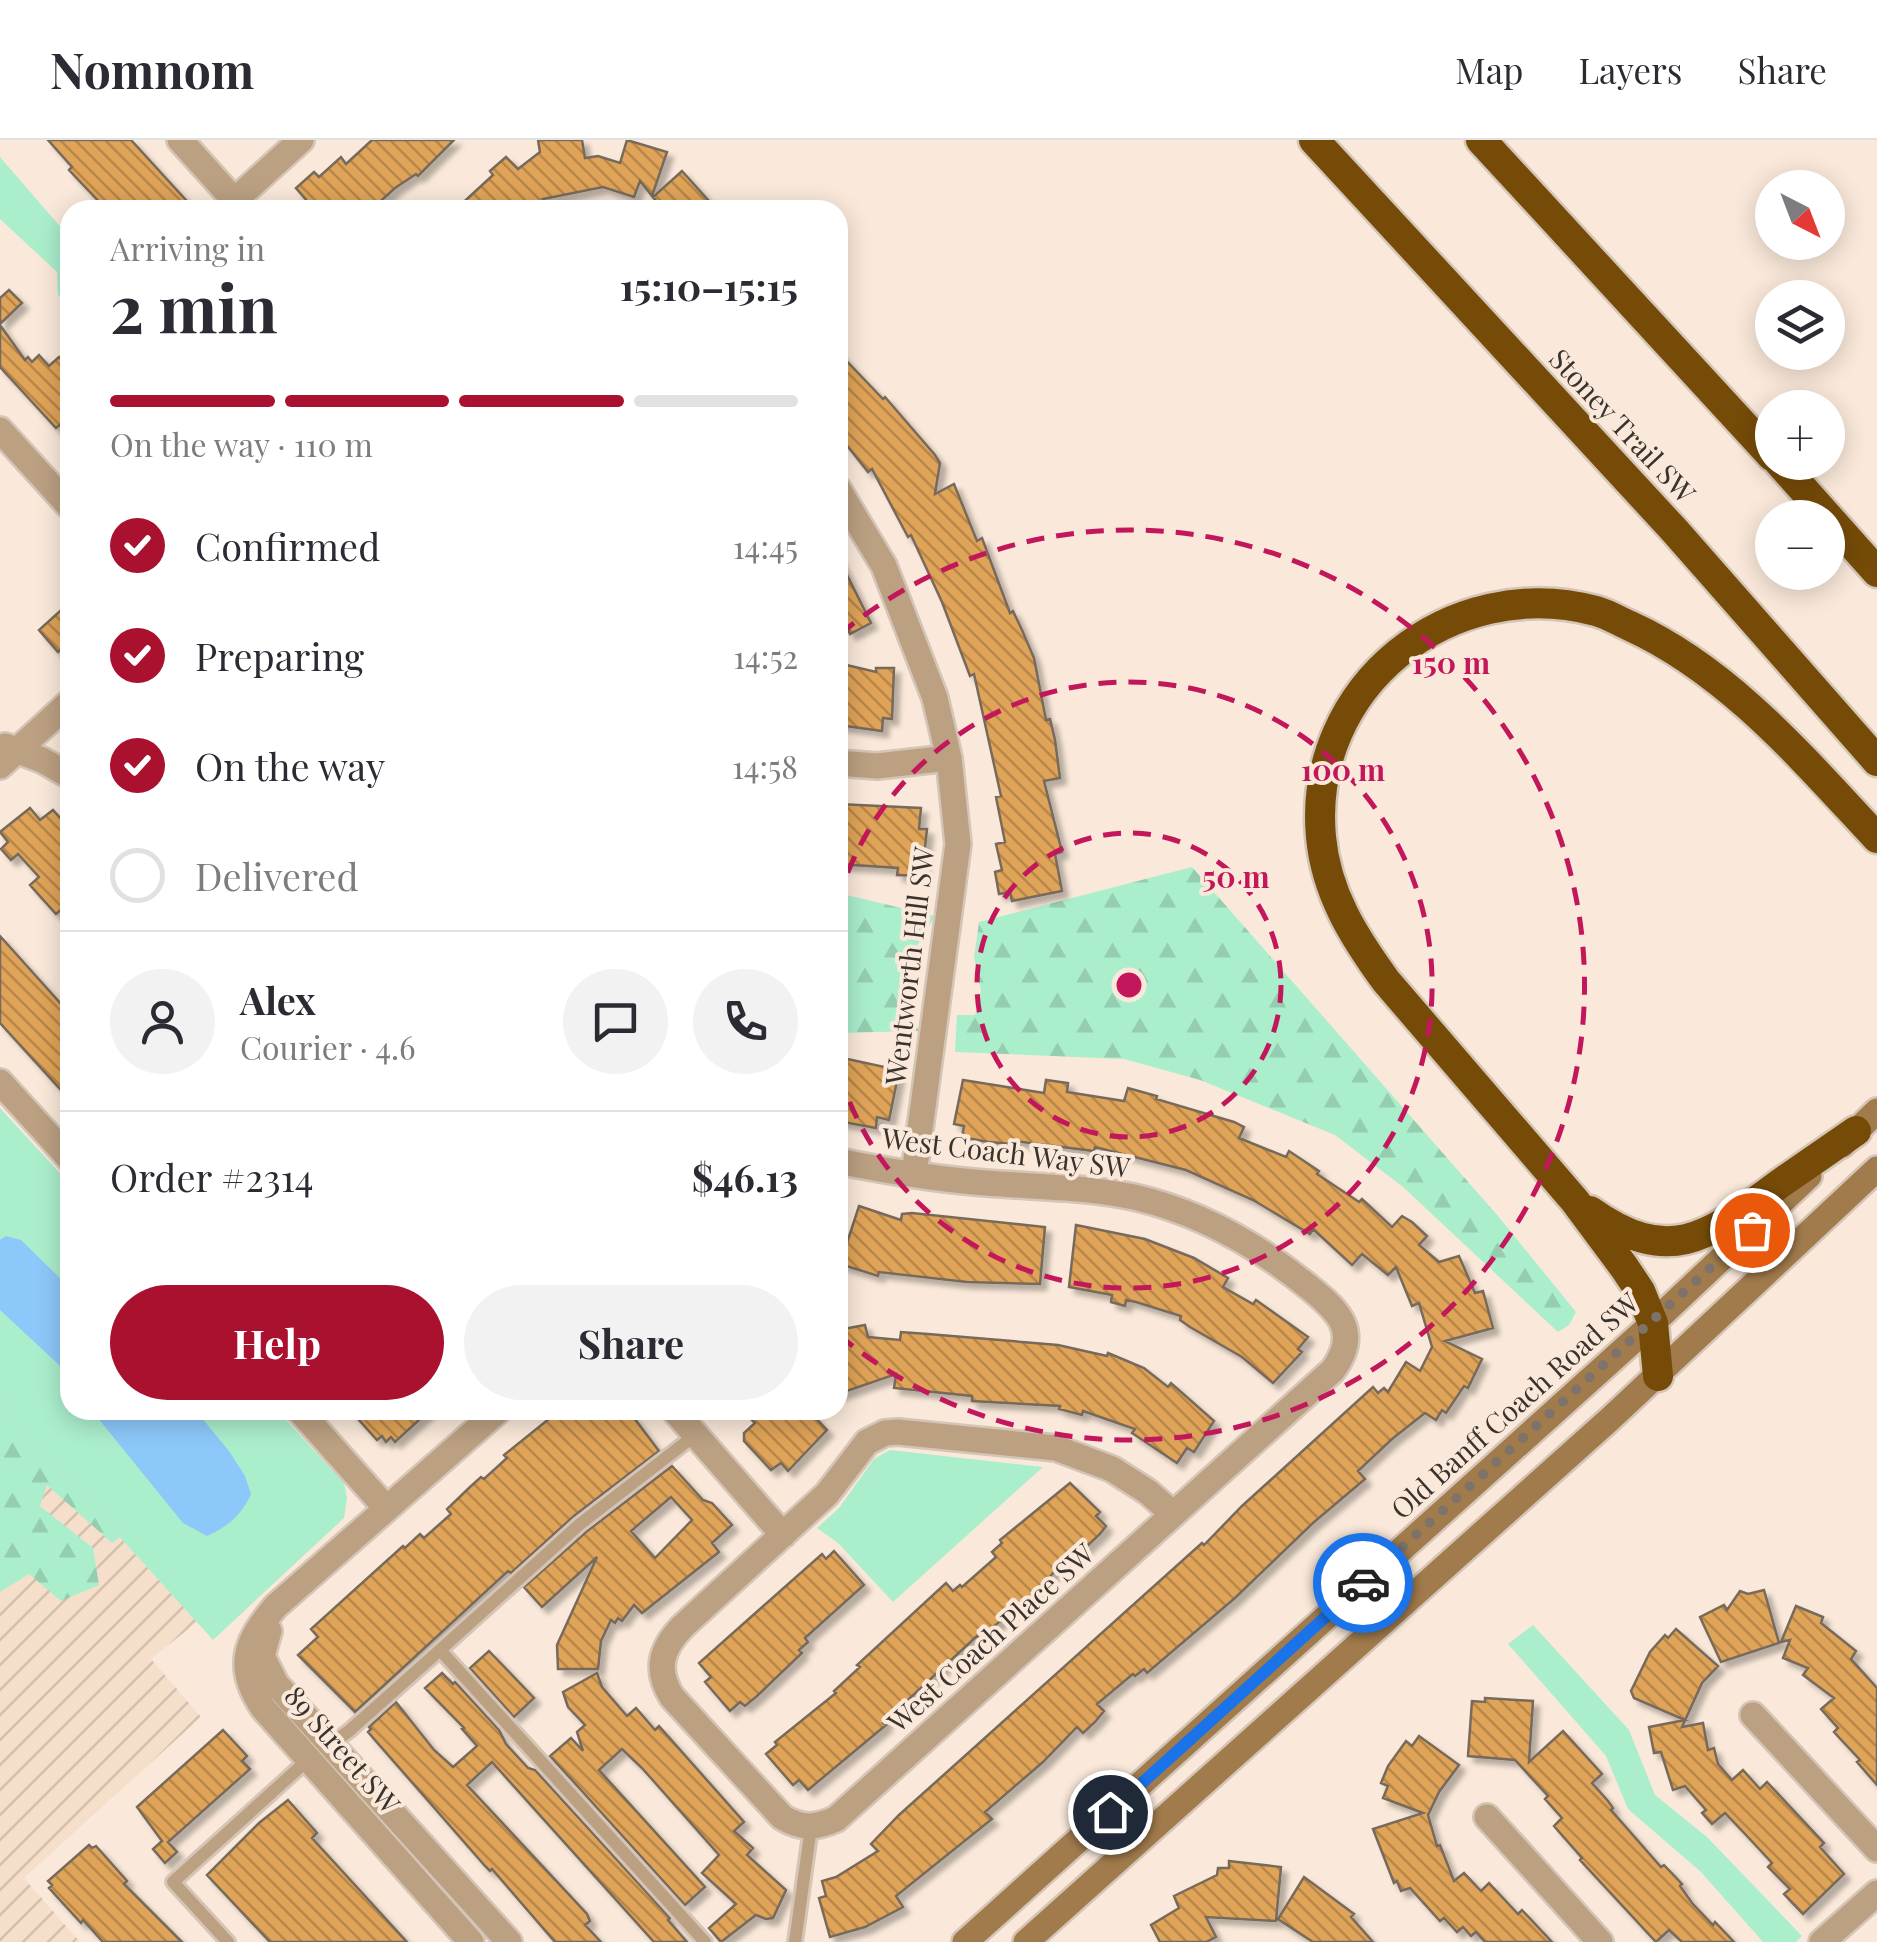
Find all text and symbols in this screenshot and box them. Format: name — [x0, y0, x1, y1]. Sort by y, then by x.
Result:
text: Nomnom — [50, 37, 254, 101]
text: Map — [1455, 46, 1523, 93]
text: Layers — [1578, 46, 1683, 93]
text: Share — [1738, 46, 1827, 93]
north arrow — [1755, 170, 1845, 260]
map controls — [1755, 170, 1845, 590]
text: Arriving in — [110, 226, 265, 269]
text: 15:10–15:15 — [620, 260, 798, 311]
text: 2 min — [110, 263, 278, 349]
button: layers — [1755, 280, 1845, 370]
street label: Stoney Trail SW — [1542, 340, 1705, 511]
button: + — [1755, 390, 1845, 480]
text: On the way · 110 m — [110, 422, 373, 465]
button: − — [1755, 500, 1845, 590]
icon: check — [110, 518, 165, 573]
text: Confirmed — [195, 520, 380, 571]
text: 14:45 — [733, 524, 798, 567]
icon: check — [110, 628, 165, 683]
text: Preparing — [195, 630, 364, 681]
text: 14:52 — [733, 634, 798, 677]
text: 150 m — [1412, 642, 1490, 682]
icon: check — [110, 738, 165, 793]
text: On the way — [195, 740, 385, 791]
text: 14:58 — [732, 744, 798, 787]
text: 100 m — [1301, 749, 1385, 789]
street label: Wentworth Hill SW — [875, 844, 942, 1088]
text: Delivered — [195, 850, 359, 901]
text: 50 m — [1202, 856, 1270, 896]
centre of rings — [1111, 967, 1147, 1003]
button: person — [110, 969, 215, 1074]
button: chat — [563, 969, 668, 1074]
button: phone — [693, 969, 798, 1074]
text: Alex — [240, 974, 316, 1025]
text: Courier · 4.6 — [240, 1025, 416, 1068]
street label: West Coach Way SW — [879, 1118, 1133, 1185]
text: Order #2314 — [110, 1151, 314, 1202]
text: $46.13 — [692, 1151, 798, 1202]
pin — [1710, 1188, 1795, 1273]
icon: bag — [1725, 1203, 1780, 1258]
street label: Old Banff Coach Road SW — [1382, 1283, 1646, 1526]
button: Help — [110, 1285, 444, 1400]
button: Share — [464, 1285, 798, 1400]
courier — [1313, 1533, 1413, 1633]
street label: West Coach Place SW — [878, 1534, 1101, 1740]
icon: car — [1336, 1556, 1391, 1611]
street label: 89 Street SW — [277, 1677, 409, 1821]
pin — [1068, 1770, 1153, 1855]
icon: home — [1083, 1785, 1138, 1840]

